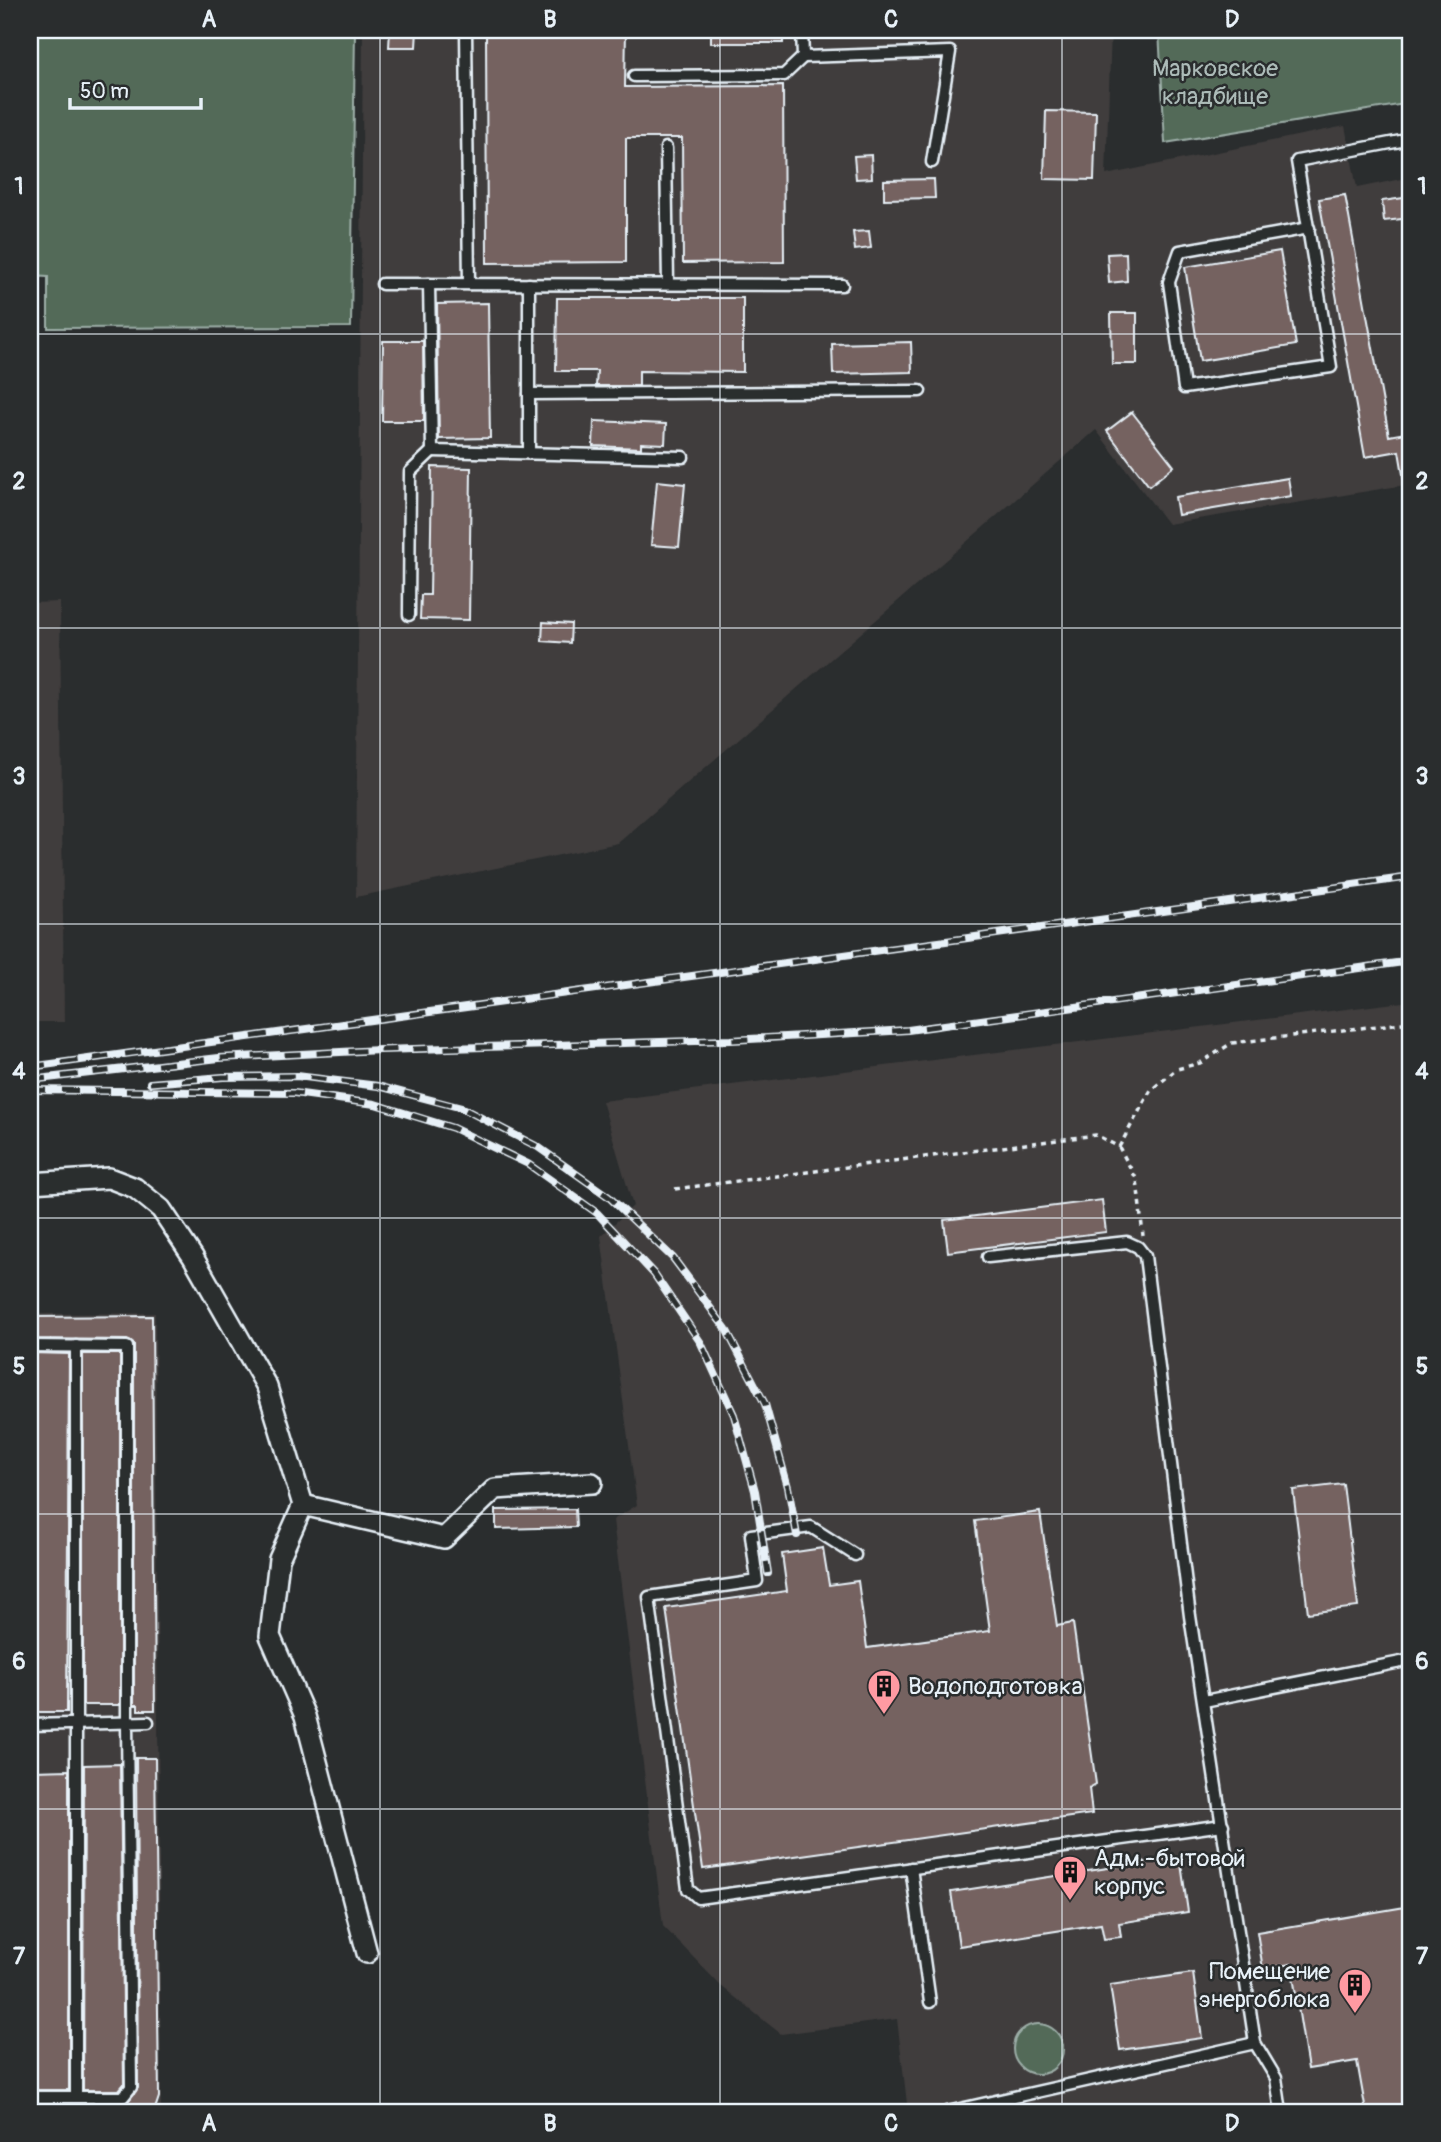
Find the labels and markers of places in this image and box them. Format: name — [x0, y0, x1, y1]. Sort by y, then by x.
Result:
building icon: Водоподготовка — [865, 1667, 903, 1716]
place label: Водоподготовка — [908, 1672, 1083, 1701]
place label: Адм.-бытовой корпус — [1094, 1844, 1246, 1901]
building icon: Адм.-бытовой корпус — [1051, 1853, 1089, 1902]
place label: Помещение энергоблока — [1198, 1957, 1330, 2014]
building icon: Помещение энергоблока — [1336, 1966, 1374, 2015]

